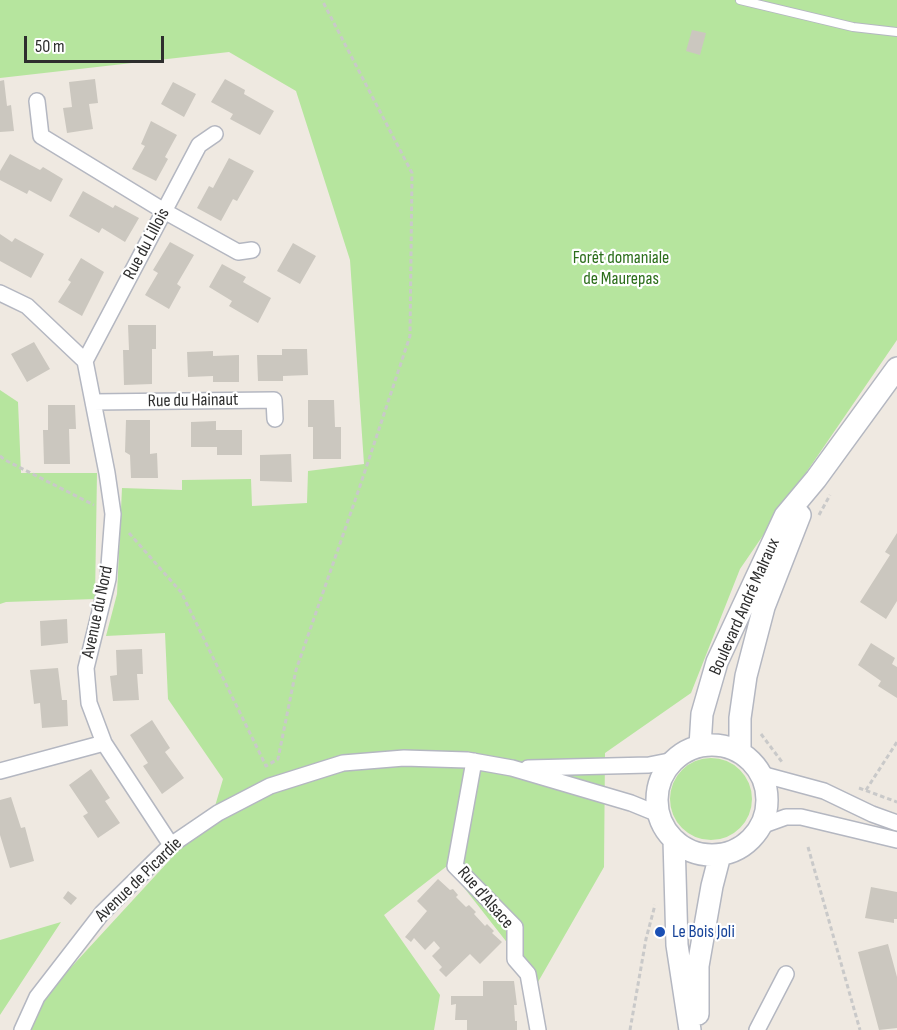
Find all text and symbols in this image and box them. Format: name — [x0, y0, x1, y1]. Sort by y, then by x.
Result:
scale bar — [27, 24, 166, 62]
text: 50 m — [35, 36, 65, 57]
street label: Rue du Lillois — [119, 205, 175, 283]
park label: Forêt domaniale de Maurepas — [573, 247, 669, 290]
street label: Rue du Hainaut — [147, 389, 239, 413]
street label: Boulevard André Malraux — [705, 535, 785, 679]
street label: Avenue du Nord — [78, 564, 118, 660]
street label: Avenue de Picardie — [91, 833, 187, 927]
street label: Rue d'Alsace — [452, 863, 518, 933]
place label: Le Bois Joli — [672, 921, 735, 943]
marker: Le Bois Joli — [653, 925, 667, 939]

